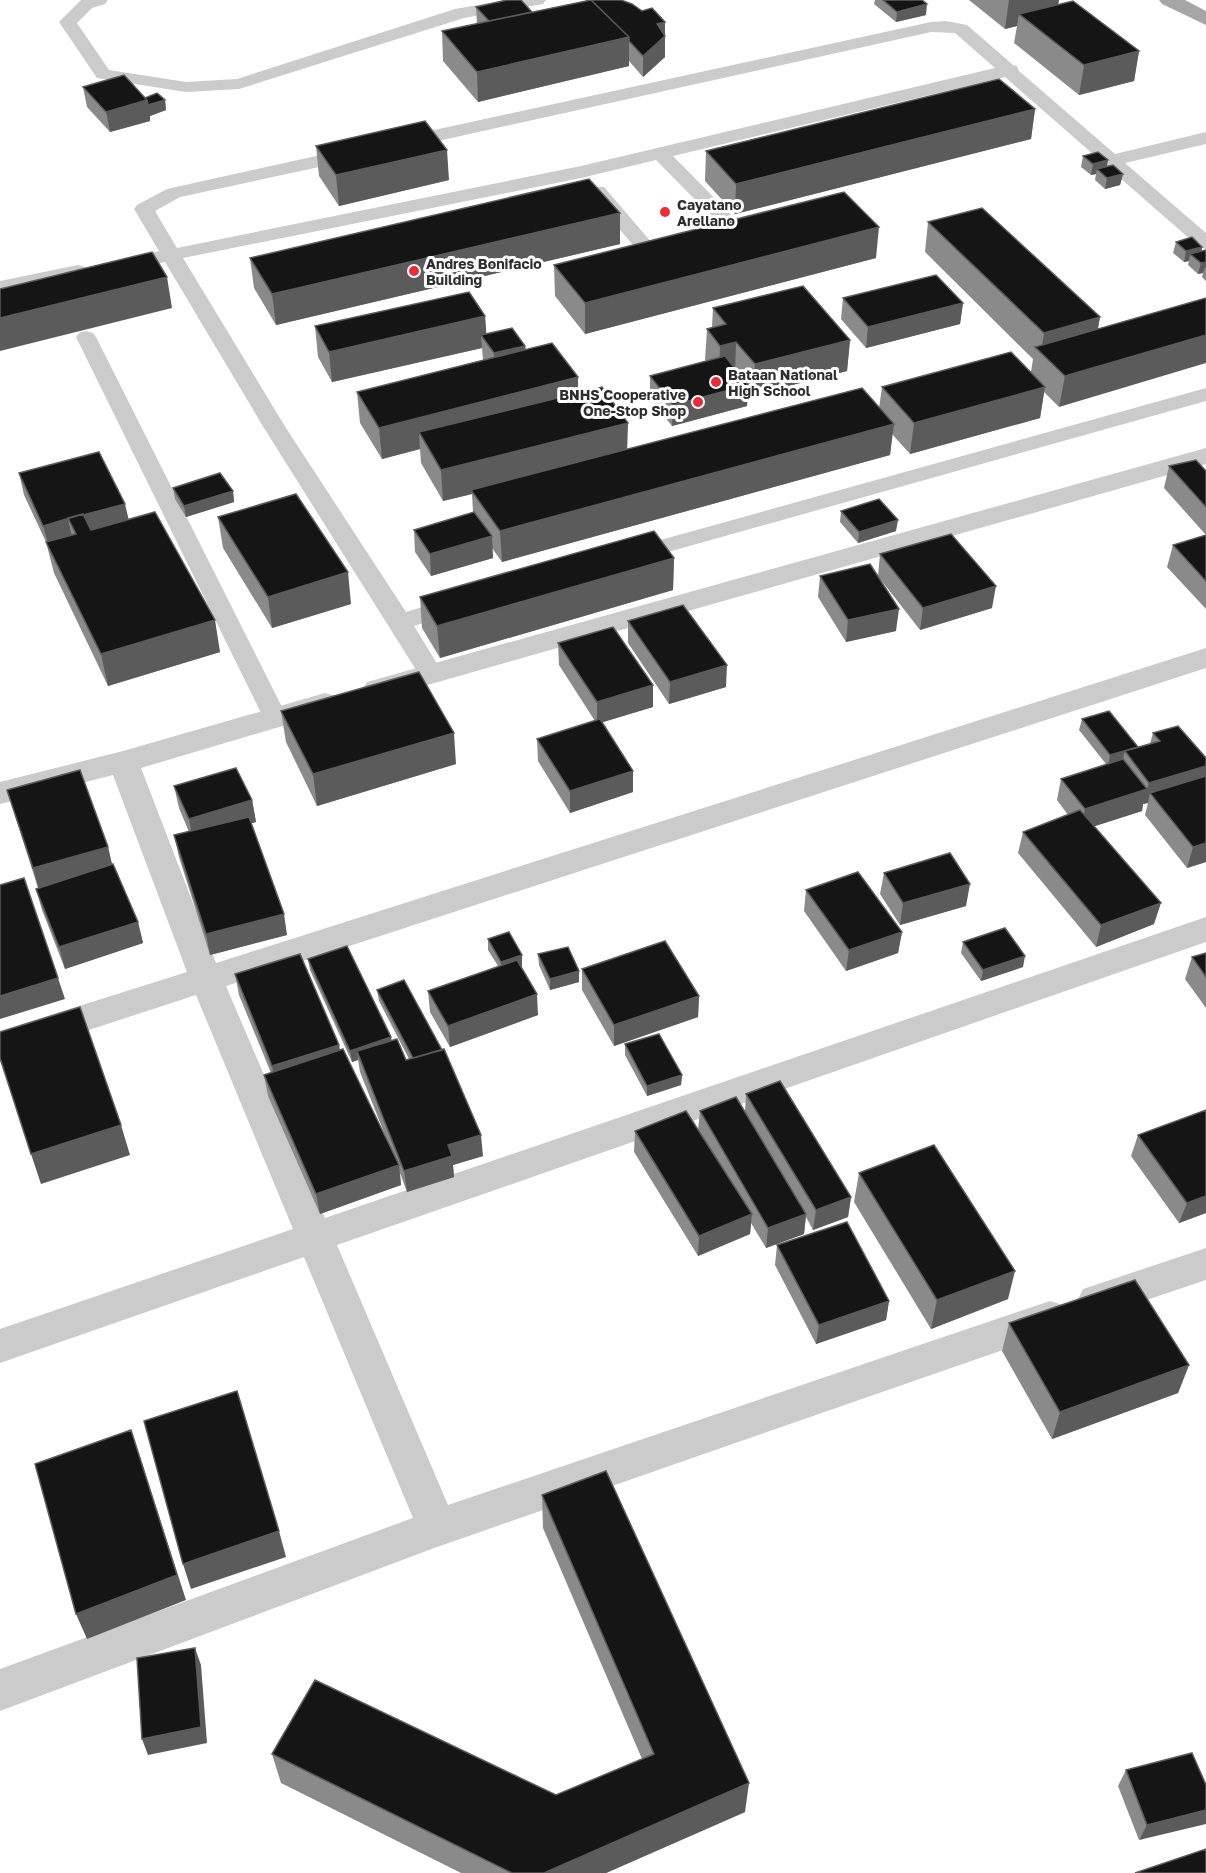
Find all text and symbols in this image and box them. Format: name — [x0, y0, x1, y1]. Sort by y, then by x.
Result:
place label: Cayatano Arellano — [677, 196, 741, 229]
marker: Cayatano Arellano — [658, 205, 672, 219]
place label: Andres Bonifacio Building — [426, 255, 542, 288]
marker: Andres Bonifacio Building — [407, 264, 421, 278]
place label: Bataan National High School — [728, 366, 838, 399]
marker: Bataan National High School — [709, 375, 723, 389]
place label: BNHS Cooperative One-Stop Shop — [559, 386, 686, 419]
marker: BNHS Cooperative One-Stop Shop — [691, 395, 705, 409]

